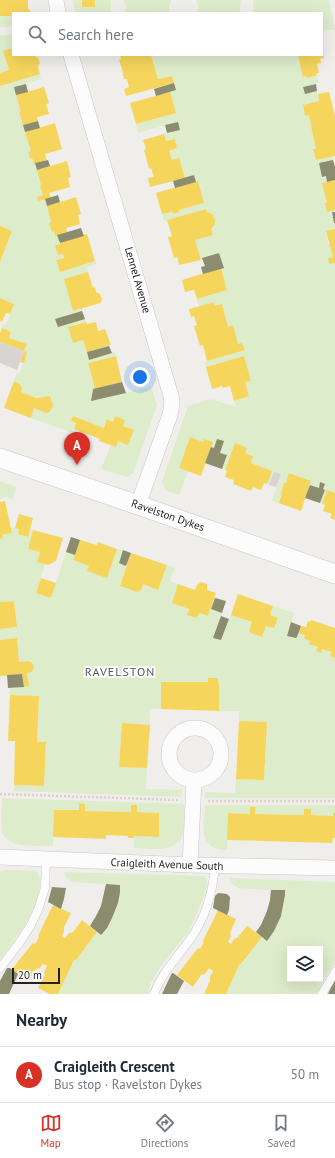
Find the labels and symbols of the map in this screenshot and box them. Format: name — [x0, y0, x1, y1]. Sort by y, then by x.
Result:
street label: Lennel Avenue — [122, 245, 154, 315]
your location — [130, 367, 150, 387]
pin: A — [64, 432, 90, 465]
street label: Ravelston Dykes — [130, 496, 207, 534]
district label: RAVELSTON — [85, 664, 155, 679]
street label: Craigleith Avenue South — [110, 855, 224, 873]
scale bar — [12, 966, 60, 985]

